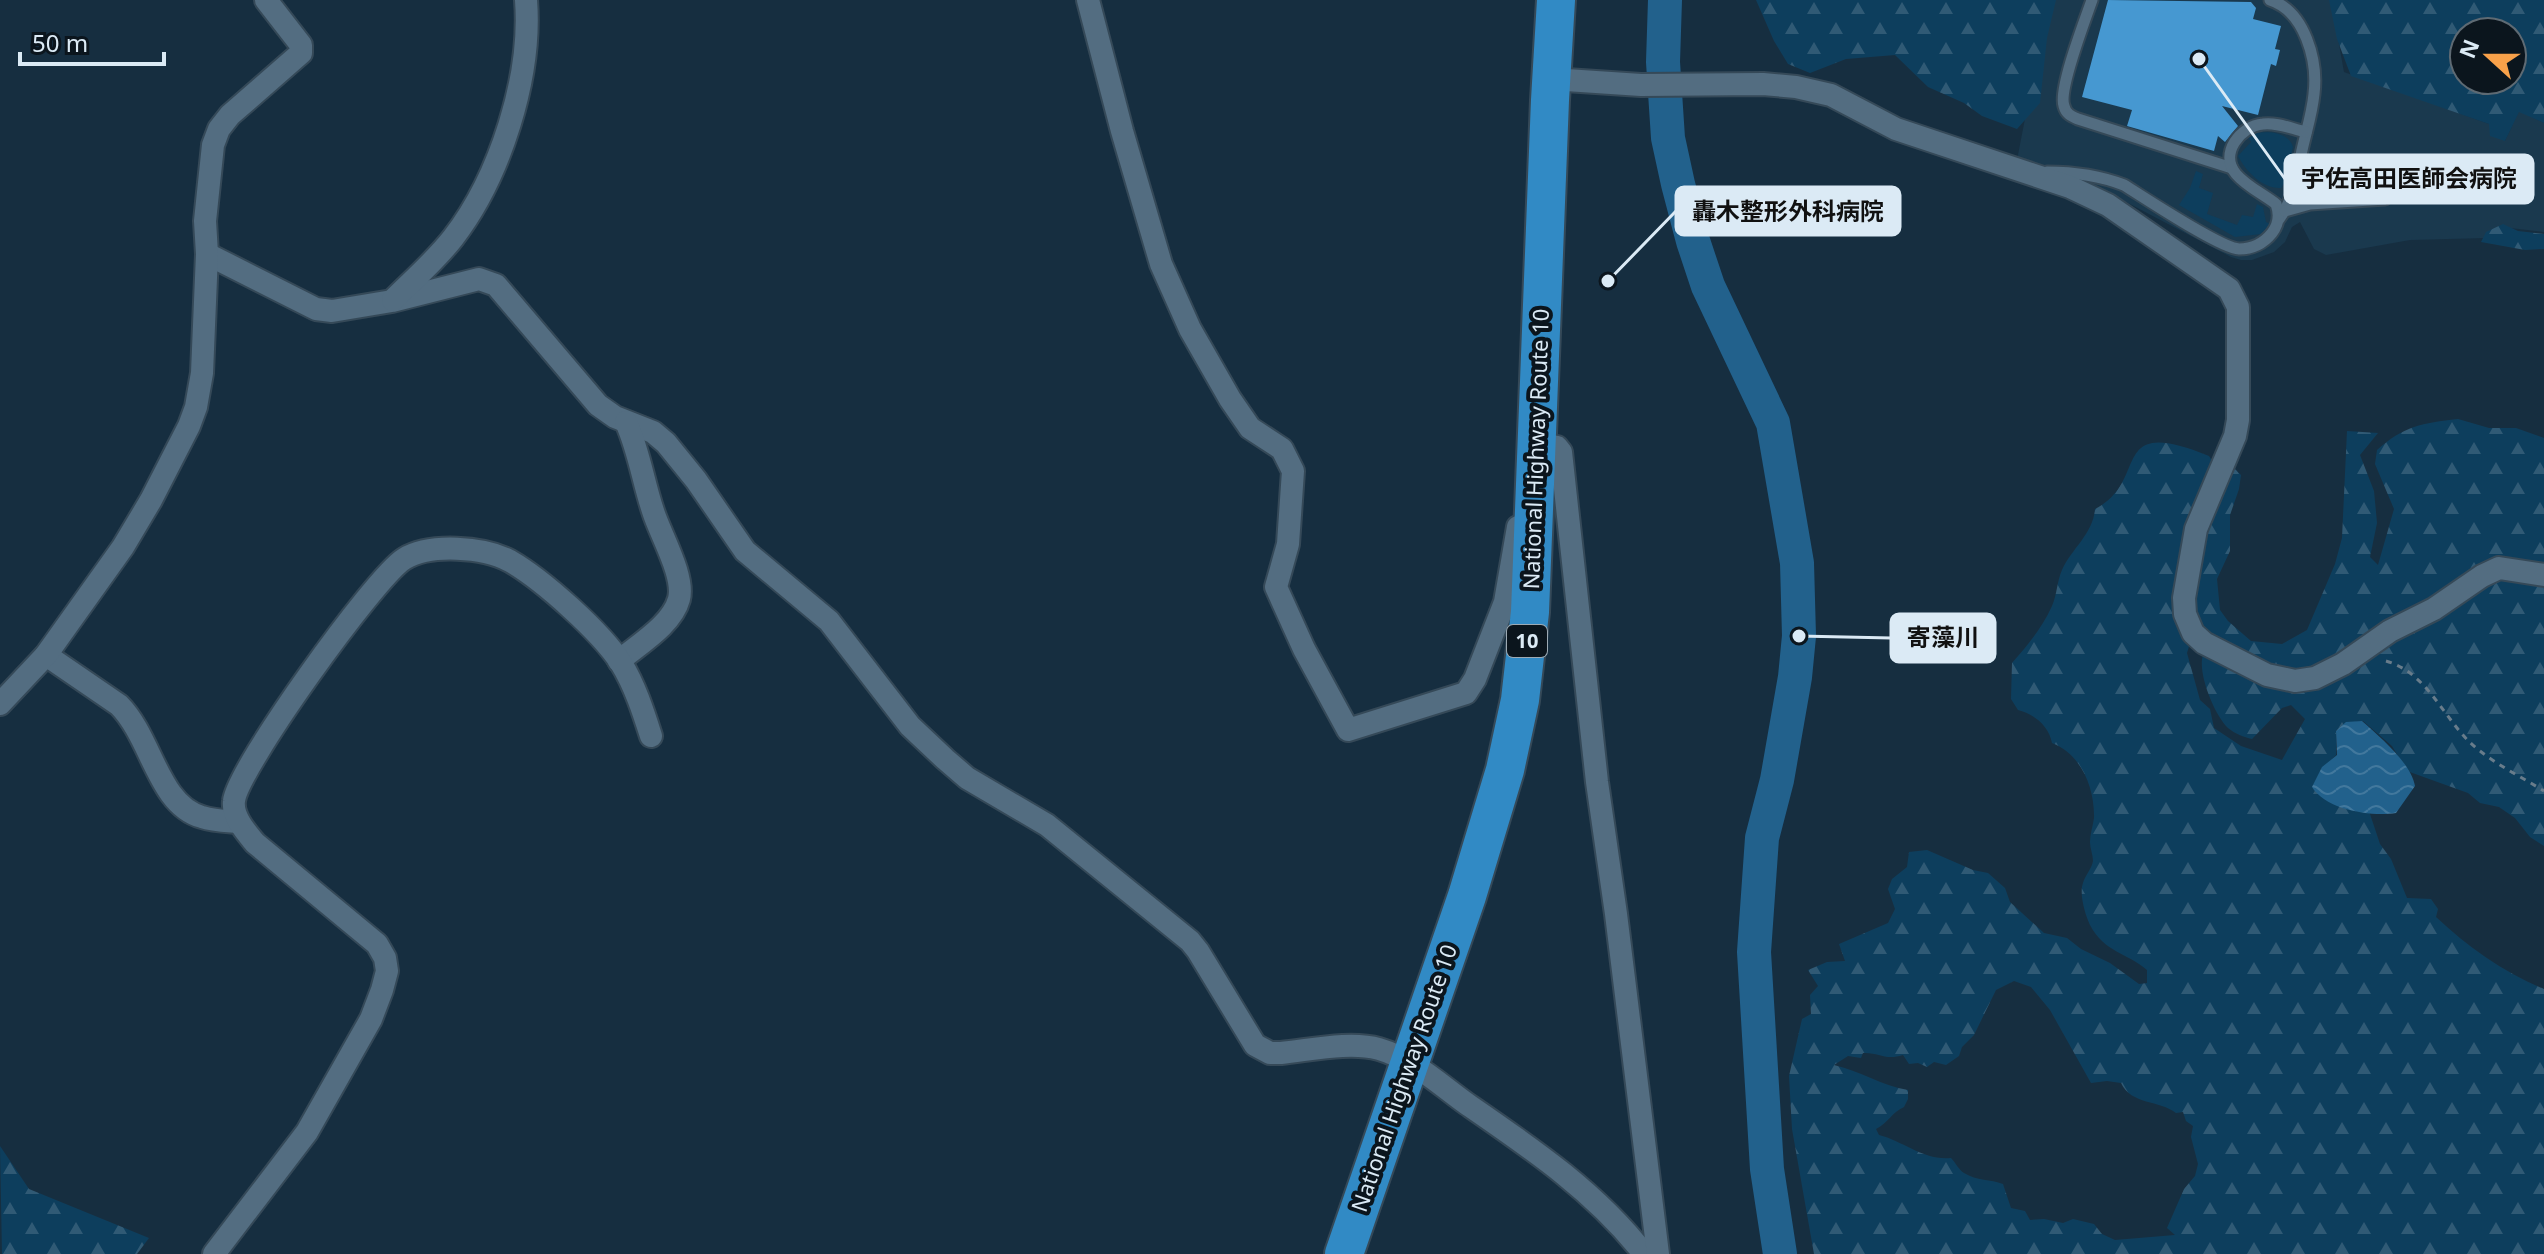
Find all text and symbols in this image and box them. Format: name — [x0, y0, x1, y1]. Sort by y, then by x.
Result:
scale bar — [20, 16, 164, 66]
north arrow — [2448, 16, 2528, 96]
text: 50 m — [32, 26, 88, 59]
text: N — [2451, 35, 2486, 62]
callout: 宇佐高田医師会病院 — [2285, 155, 2533, 203]
text: 宇佐高田医師会病院 — [2301, 161, 2517, 194]
callout: 轟木整形外科病院 — [1676, 187, 1900, 235]
text: 轟木整形外科病院 — [1692, 194, 1884, 227]
street label: National Highway Route 10 — [1515, 308, 1555, 590]
callout: 寄藻川 — [1891, 614, 1995, 662]
text: 寄藻川 — [1907, 620, 1979, 653]
road number: 10 — [1507, 625, 1547, 657]
street label: National Highway Route 10 — [1343, 940, 1463, 1215]

